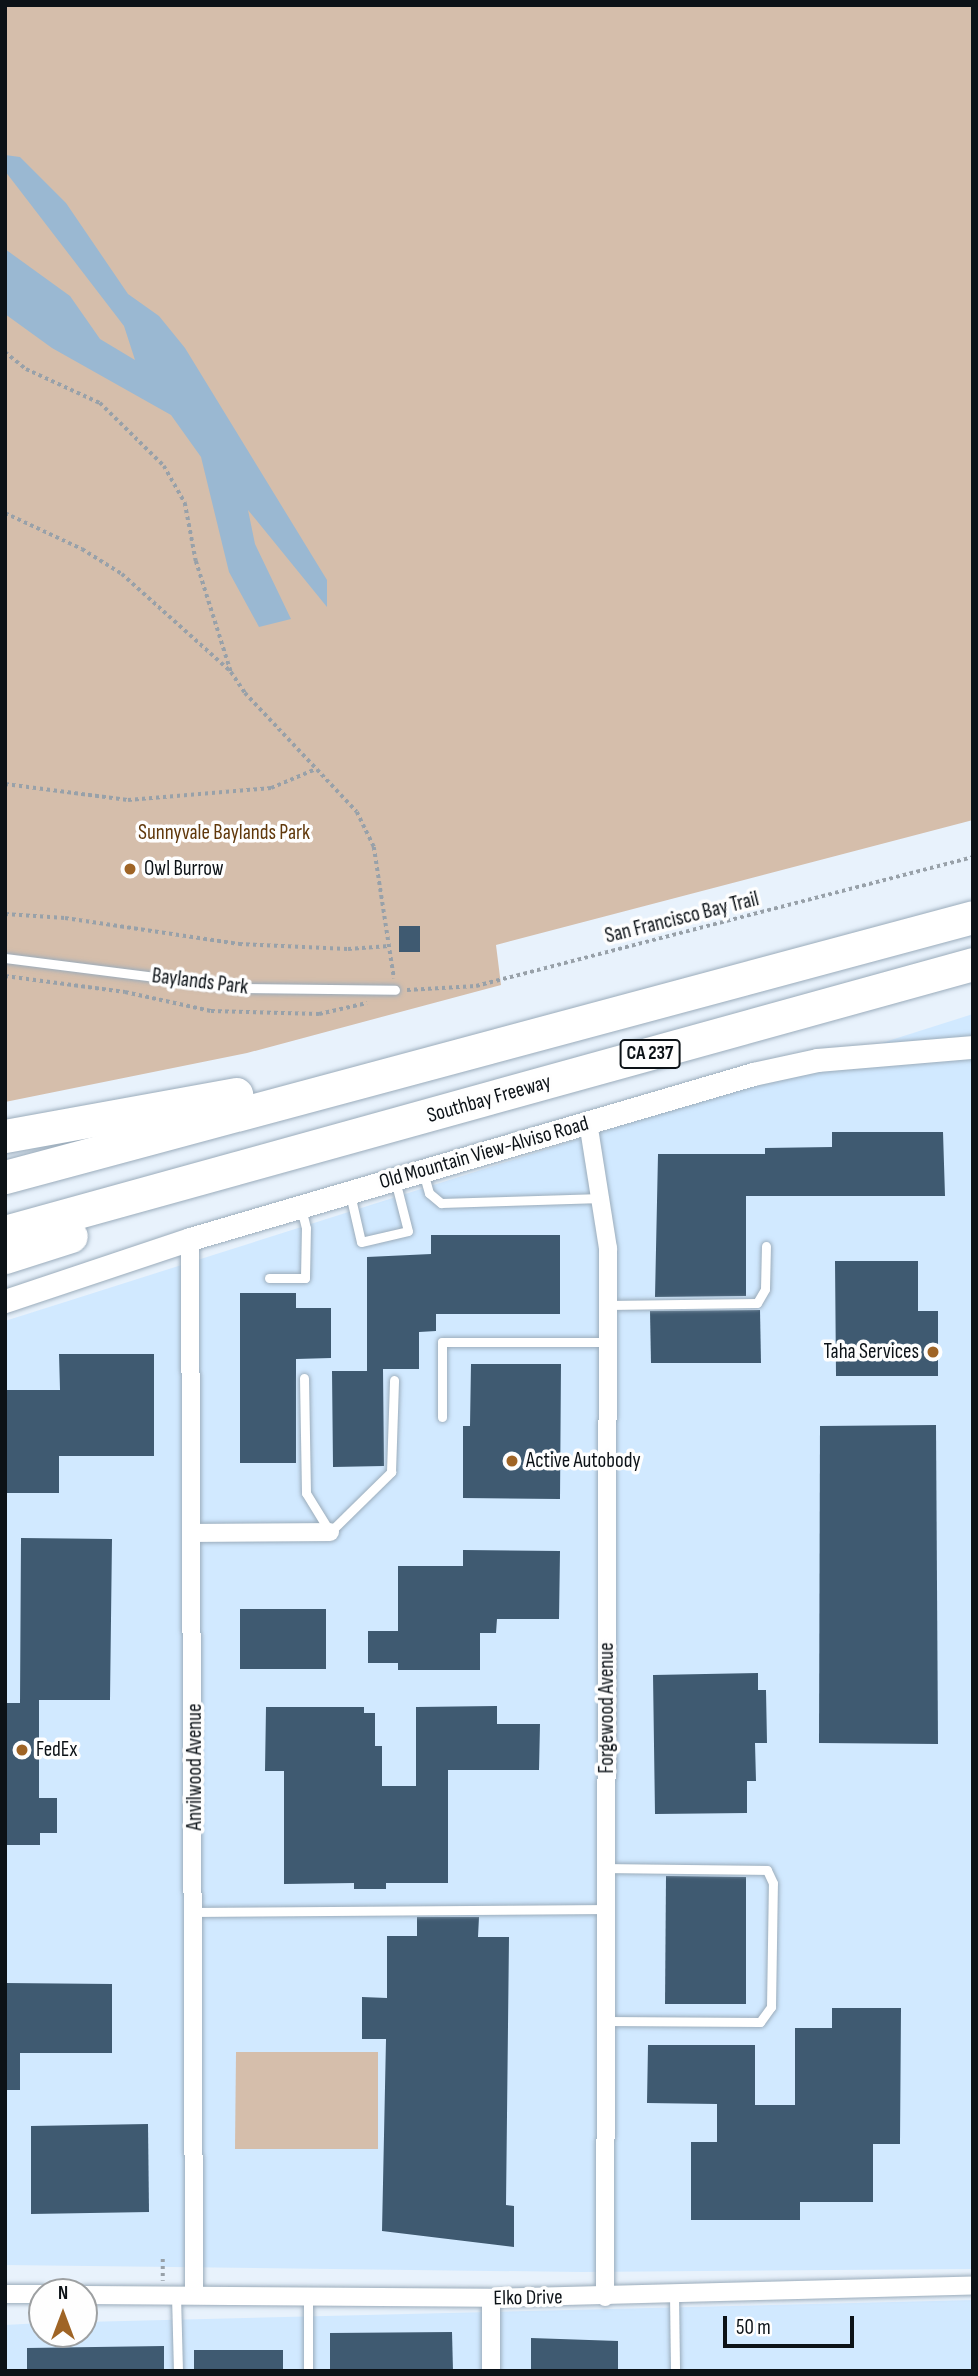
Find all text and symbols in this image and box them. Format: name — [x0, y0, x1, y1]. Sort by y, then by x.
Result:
park label: Sunnyvale Baylands Park — [138, 820, 310, 846]
place label: Owl Burrow — [144, 856, 224, 882]
marker: Owl Burrow — [122, 861, 138, 877]
street label: San Francisco Bay Trail — [602, 887, 762, 949]
street label: Baylands Park — [150, 964, 250, 1000]
road number: CA 237 — [618, 1038, 682, 1070]
street label: Southbay Freeway — [424, 1069, 554, 1129]
street label: Old Mountain View-Alviso Road — [376, 1111, 592, 1195]
place label: Taha Services — [823, 1339, 919, 1365]
marker: Taha Services — [925, 1344, 941, 1360]
place label: Active Autobody — [526, 1448, 641, 1474]
marker: Active Autobody — [504, 1453, 520, 1469]
street label: Forgewood Avenue — [594, 1642, 620, 1774]
street label: Anvilwood Avenue — [182, 1704, 208, 1830]
place label: FedEx — [36, 1737, 77, 1763]
marker: FedEx — [14, 1742, 30, 1758]
north arrow — [28, 2278, 98, 2348]
text: N — [58, 2282, 68, 2305]
street label: Elko Drive — [493, 2285, 563, 2311]
scale bar — [726, 2302, 857, 2346]
text: 50 m — [736, 2315, 771, 2340]

